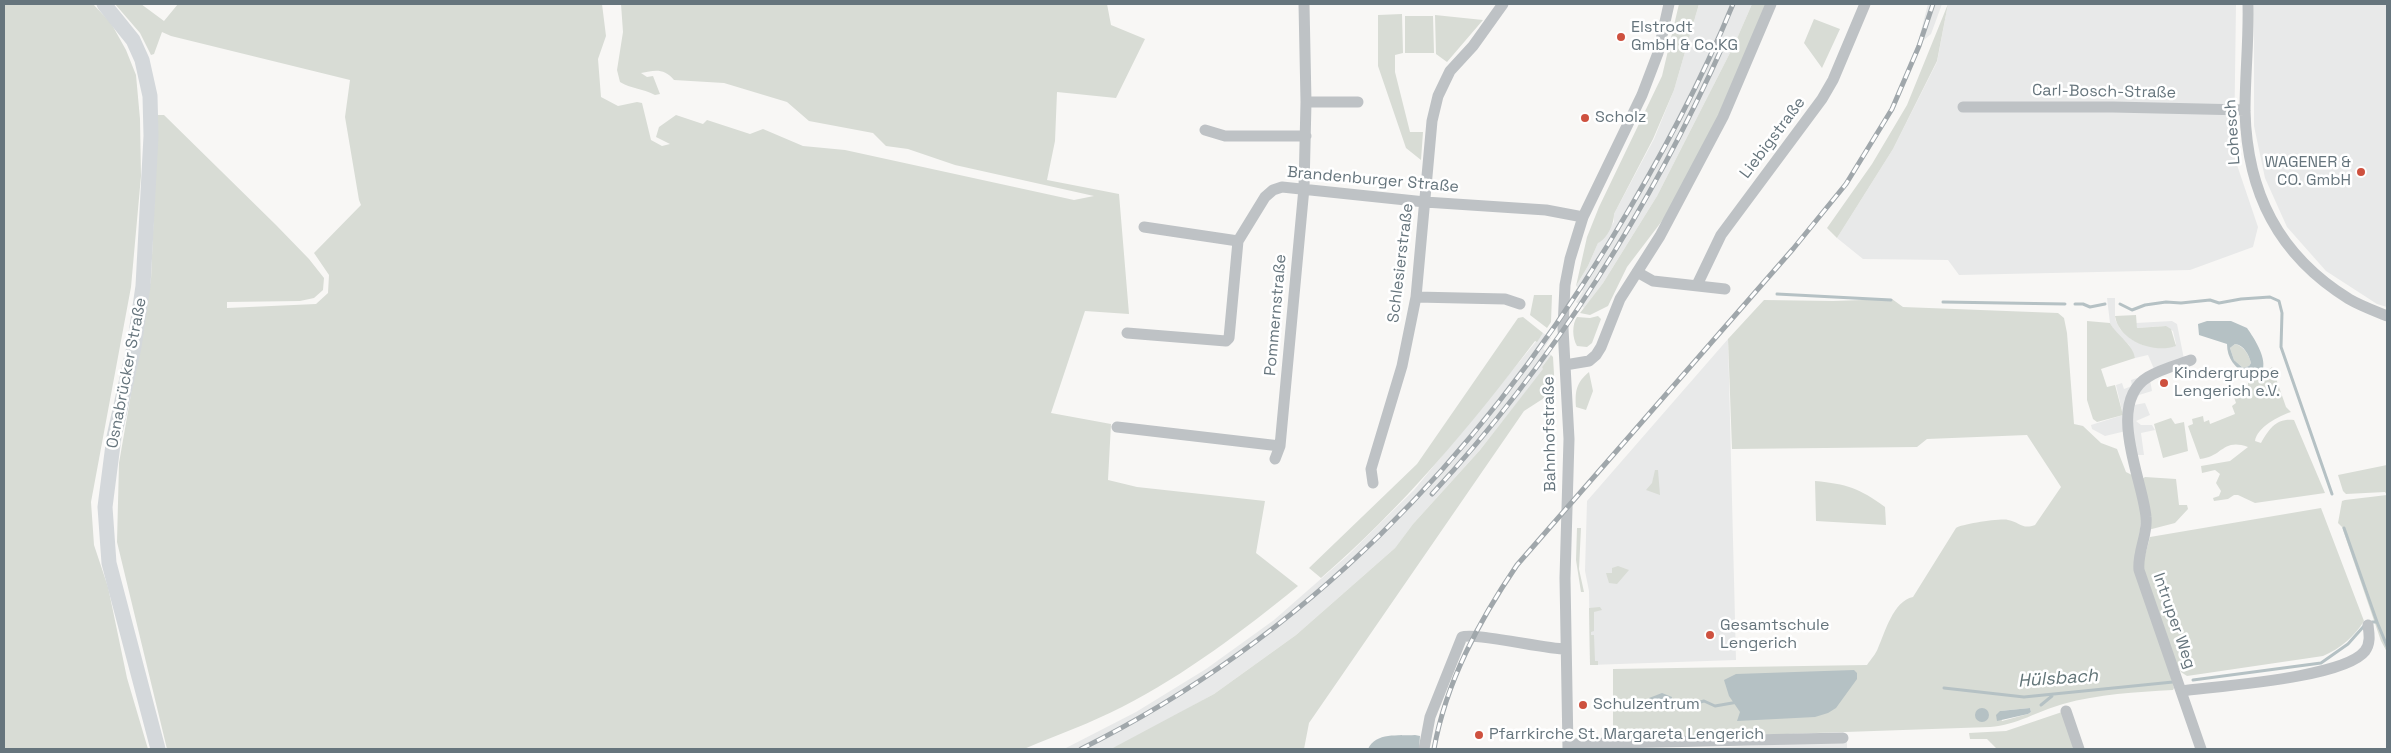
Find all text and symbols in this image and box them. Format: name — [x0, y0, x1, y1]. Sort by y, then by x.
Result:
place label: Elstrodt GmbH & Co.KG — [1631, 18, 1738, 56]
marker: Elstrodt GmbH & Co.KG — [1615, 31, 1627, 43]
street label: Carl-Bosch-Straße — [2032, 81, 2176, 103]
street label: Liebigstraße — [1736, 94, 1810, 182]
street label: Lohesch — [2221, 99, 2245, 165]
place label: Scholz — [1595, 108, 1646, 128]
marker: Scholz — [1579, 112, 1591, 124]
place label: WAGENER & CO. GmbH — [2264, 153, 2351, 191]
street label: Brandenburger Straße — [1286, 163, 1460, 197]
marker: WAGENER & CO. GmbH — [2355, 166, 2367, 178]
street label: Schlesierstraße — [1384, 202, 1418, 324]
street label: Pommernstraße — [1261, 253, 1291, 377]
street label: Osnabrücker Straße — [103, 296, 151, 450]
place label: Kindergruppe Lengerich e.V. — [2174, 364, 2280, 402]
street label: Bahnhofstraße — [1539, 376, 1561, 492]
marker: Kindergruppe Lengerich e.V. — [2158, 377, 2170, 389]
street label: Intruper Weg — [2149, 571, 2199, 671]
place label: Gesamtschule Lengerich — [1720, 616, 1829, 654]
marker: Gesamtschule Lengerich — [1704, 629, 1716, 641]
water label: Hülsbach — [2017, 665, 2099, 693]
place label: Schulzentrum — [1593, 695, 1700, 715]
marker: Schulzentrum — [1577, 699, 1589, 711]
place label: Pfarrkirche St. Margareta Lengerich — [1489, 725, 1764, 745]
marker: Pfarrkirche St. Margareta Lengerich — [1473, 729, 1485, 741]

